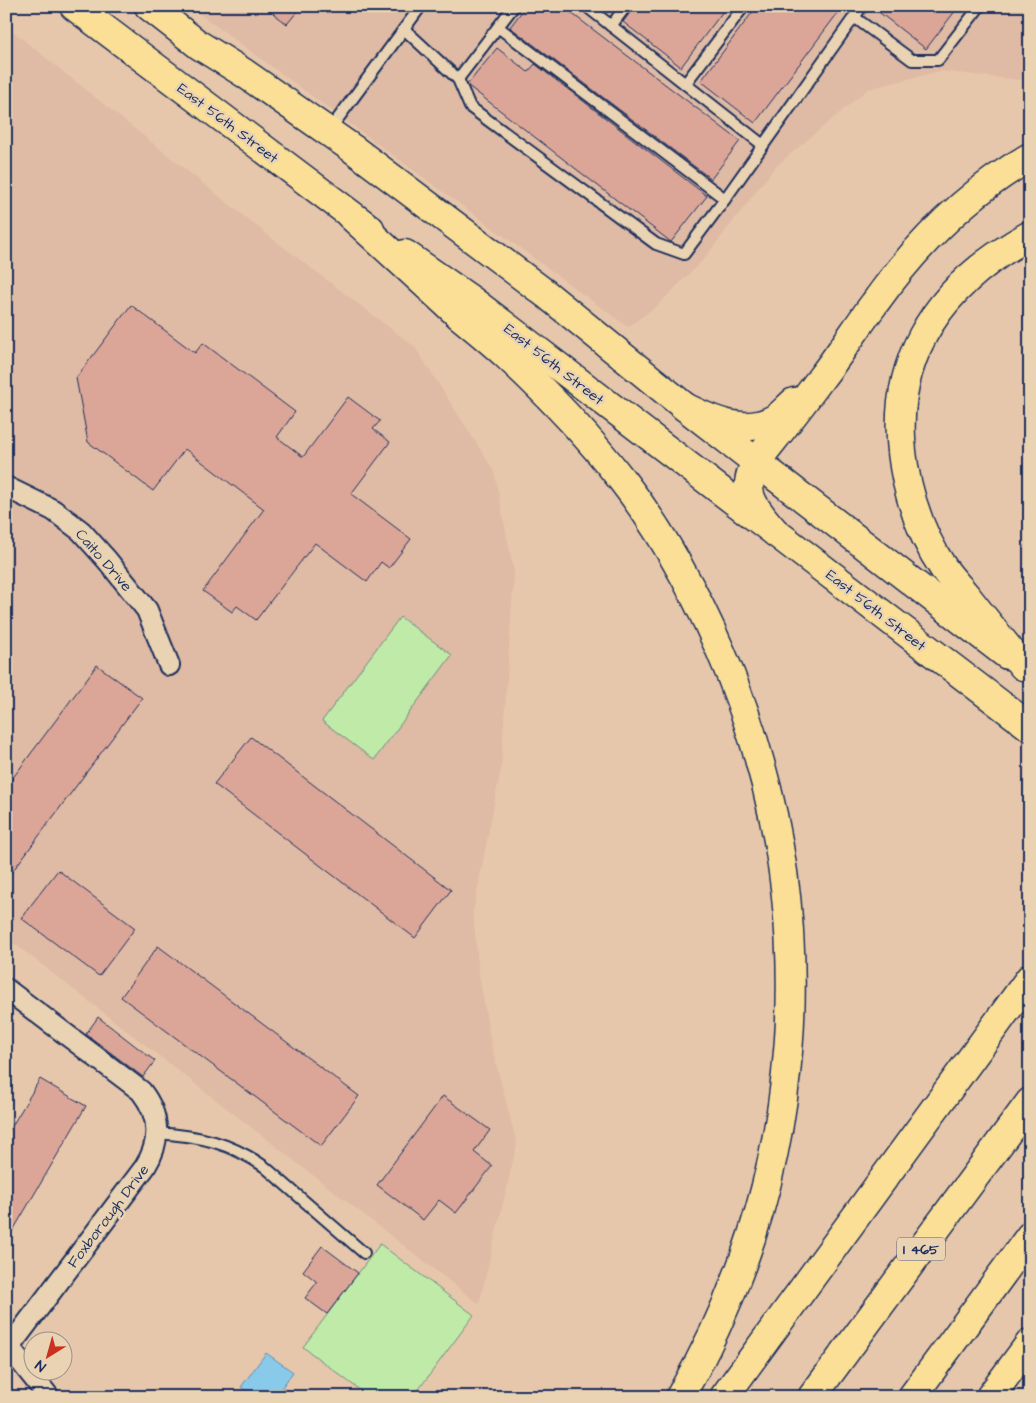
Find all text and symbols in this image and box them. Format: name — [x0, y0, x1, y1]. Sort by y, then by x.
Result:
street label: East 56th Street — [173, 78, 283, 168]
street label: East 56th Street — [499, 319, 608, 410]
street label: Caito Drive — [70, 524, 137, 596]
street label: East 56th Street — [821, 565, 930, 656]
street label: Foxborough Drive — [63, 1160, 155, 1273]
road number: I 465 — [897, 1238, 945, 1260]
north arrow — [22, 1330, 72, 1380]
text: N — [31, 1355, 50, 1376]

